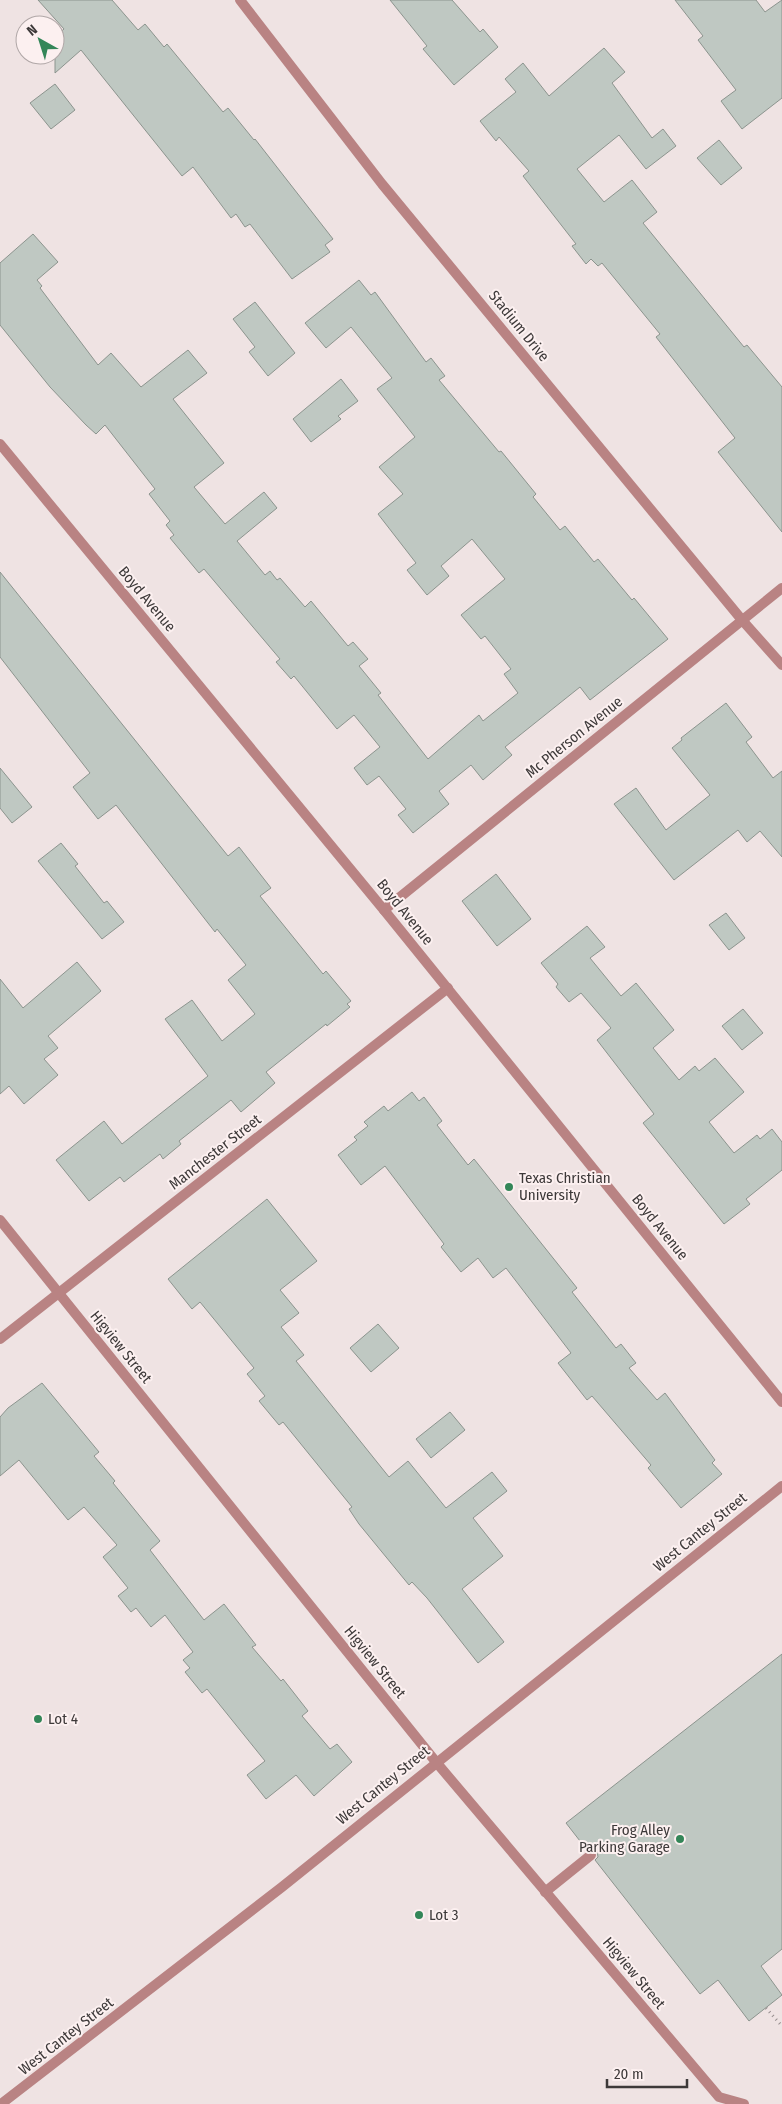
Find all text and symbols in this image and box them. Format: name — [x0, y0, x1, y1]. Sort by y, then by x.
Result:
north arrow — [15, 15, 65, 65]
text: N — [24, 21, 41, 40]
street label: Stadium Drive — [485, 287, 553, 365]
street label: Boyd Avenue — [115, 563, 179, 635]
street label: Mc Pherson Avenue — [522, 692, 626, 782]
street label: Boyd Avenue — [373, 876, 437, 948]
street label: Manchester Street — [165, 1110, 265, 1194]
place label: Texas Christian University — [519, 1169, 611, 1204]
marker: Texas Christian University — [503, 1181, 515, 1193]
street label: Boyd Avenue — [628, 1191, 692, 1263]
street label: Higview Street — [86, 1307, 156, 1387]
street label: West Cantey Street — [650, 1489, 750, 1575]
street label: Higview Street — [340, 1622, 410, 1702]
place label: Lot 4 — [48, 1710, 78, 1728]
marker: Lot 4 — [32, 1713, 44, 1725]
street label: West Cantey Street — [333, 1742, 433, 1828]
place label: Frog Alley Parking Garage — [579, 1821, 670, 1856]
marker: Frog Alley Parking Garage — [674, 1833, 686, 1845]
place label: Lot 3 — [429, 1906, 459, 1924]
marker: Lot 3 — [413, 1909, 425, 1921]
street label: Higview Street — [599, 1933, 669, 2013]
street label: West Cantey Street — [15, 1993, 117, 2079]
scale bar — [607, 2056, 687, 2088]
text: 20 m — [614, 2065, 644, 2083]

